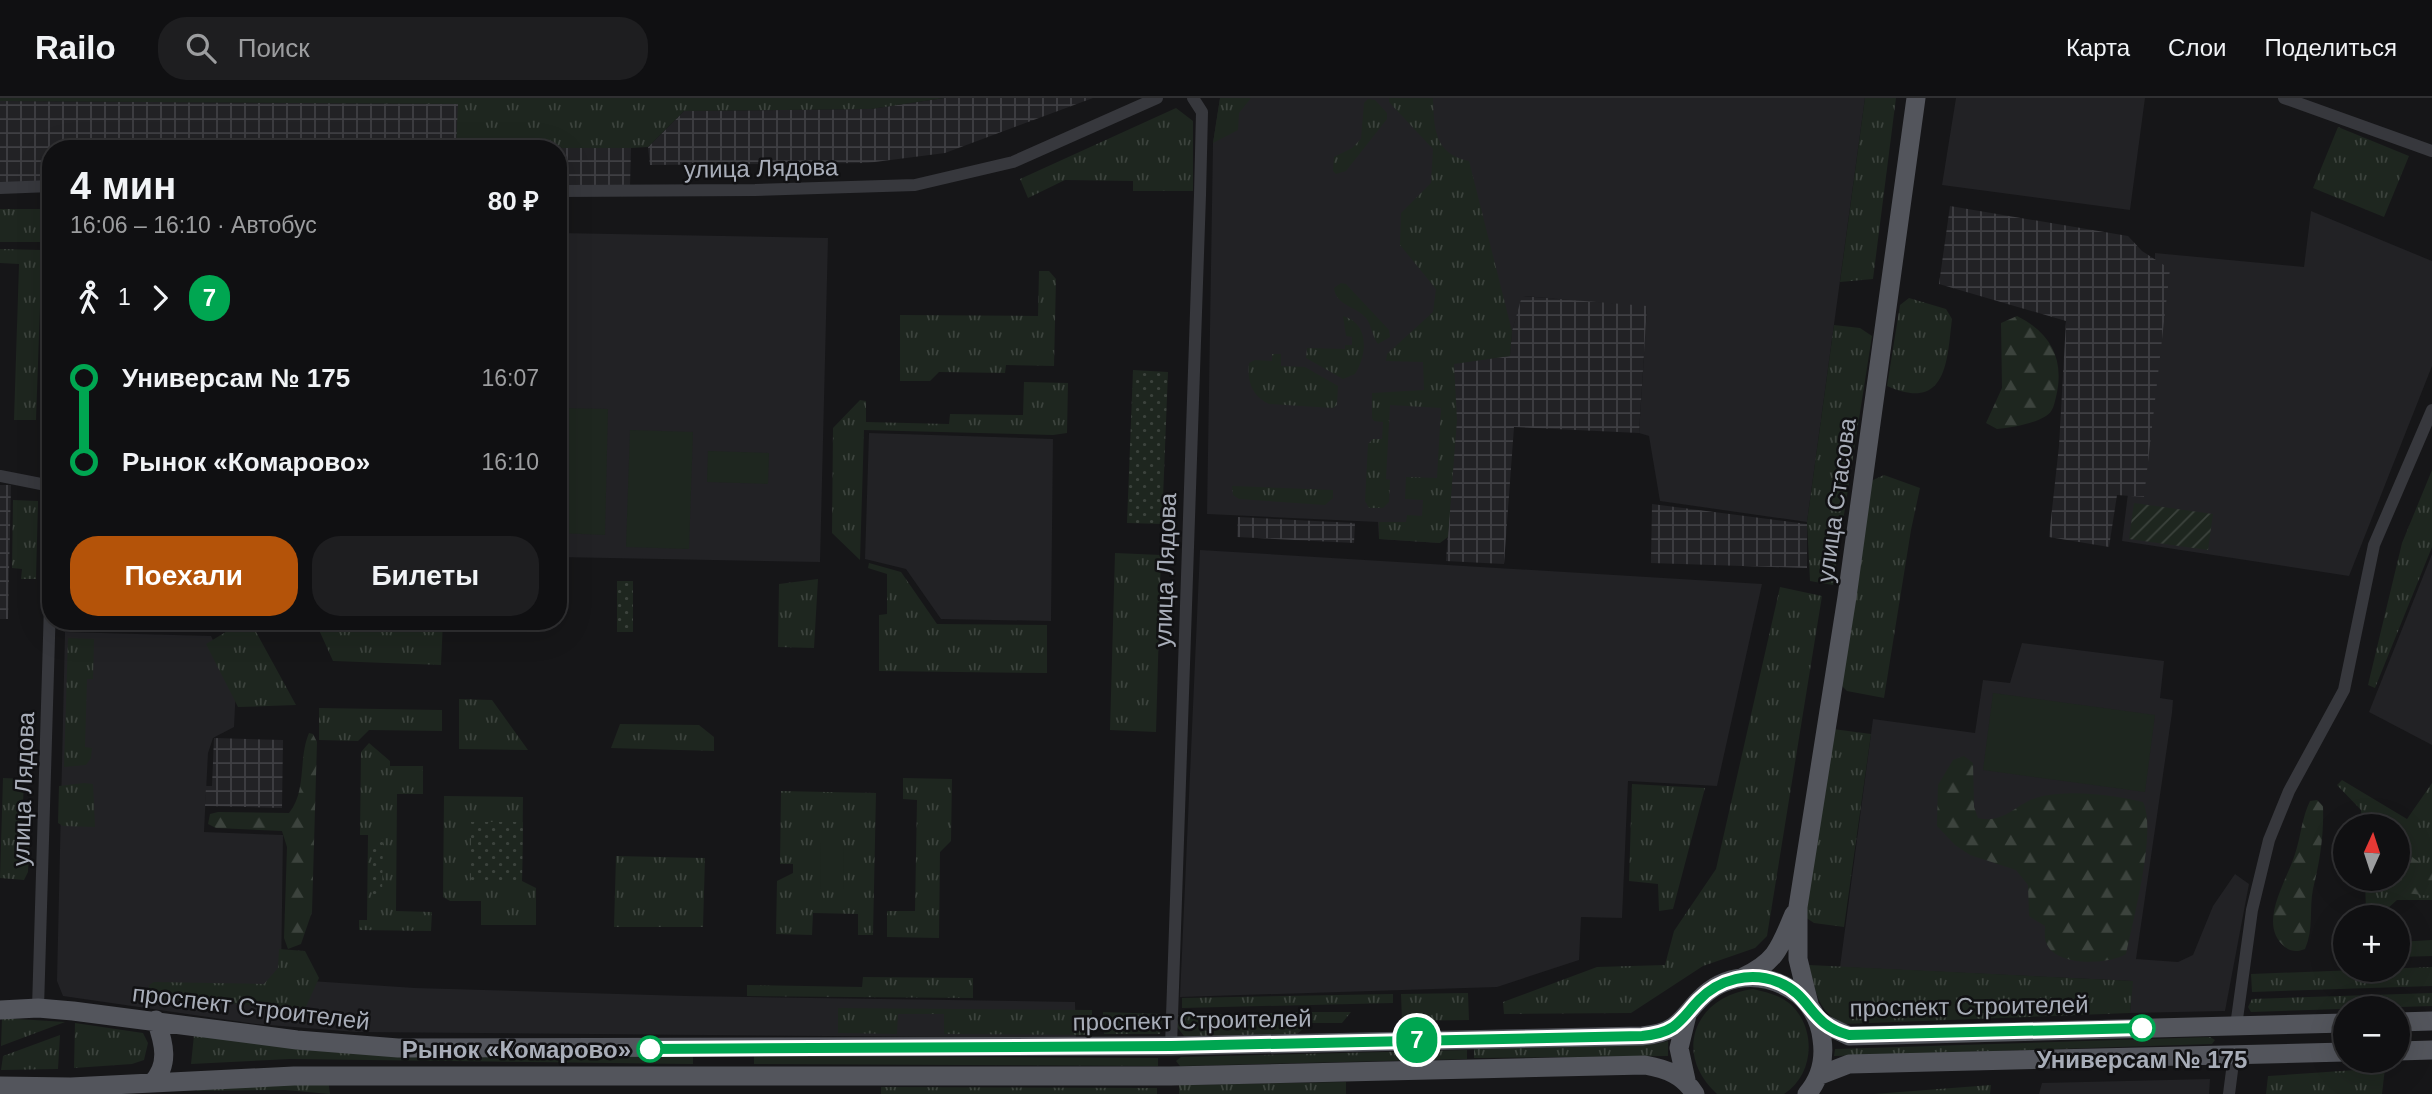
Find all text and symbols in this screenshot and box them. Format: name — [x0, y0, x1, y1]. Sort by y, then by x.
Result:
search box — [158, 17, 648, 80]
text: Railo — [35, 29, 116, 66]
icon: search — [182, 29, 220, 67]
text: Поиск — [238, 33, 310, 63]
text: Карта — [2066, 34, 2130, 61]
text: Слои — [2168, 34, 2226, 61]
text: Поделиться — [2264, 34, 2397, 61]
street label: улица Лядова — [683, 153, 839, 183]
text: 4 мин — [70, 165, 176, 207]
text: 80 ₽ — [488, 186, 539, 216]
text: 16:06 – 16:10 · Автобус — [70, 212, 317, 238]
icon: walk — [70, 279, 108, 317]
icon: forward — [141, 279, 179, 317]
text: 1 — [118, 284, 131, 310]
text: 7 — [203, 284, 216, 311]
text: Универсам № 175 — [122, 363, 350, 393]
text: 16:07 — [481, 365, 539, 391]
street label: улица Стасова — [1811, 416, 1861, 584]
text: Рынок «Комарово» — [122, 447, 370, 477]
text: 16:10 — [481, 449, 539, 475]
street label: улица Лядова — [1149, 492, 1181, 648]
button: Поехали — [70, 536, 298, 616]
button: Билеты — [312, 536, 539, 616]
street label: улица Лядова — [7, 711, 39, 867]
north arrow — [2333, 814, 2410, 891]
map controls — [2333, 814, 2410, 1073]
button: + — [2333, 905, 2410, 982]
street label: проспект Строителей — [131, 979, 371, 1035]
street label: проспект Строителей — [1849, 990, 2089, 1022]
button: − — [2333, 996, 2410, 1073]
street label: проспект Строителей — [1072, 1004, 1312, 1036]
marker: Универсам № 175 — [2129, 1015, 2155, 1041]
line badge: 7 — [1394, 1017, 1440, 1063]
text: 7 — [1410, 1026, 1424, 1053]
place label: Рынок «Комарово» — [402, 1036, 631, 1063]
marker: Рынок «Комарово» — [637, 1036, 663, 1062]
place label: Универсам № 175 — [2037, 1046, 2247, 1073]

